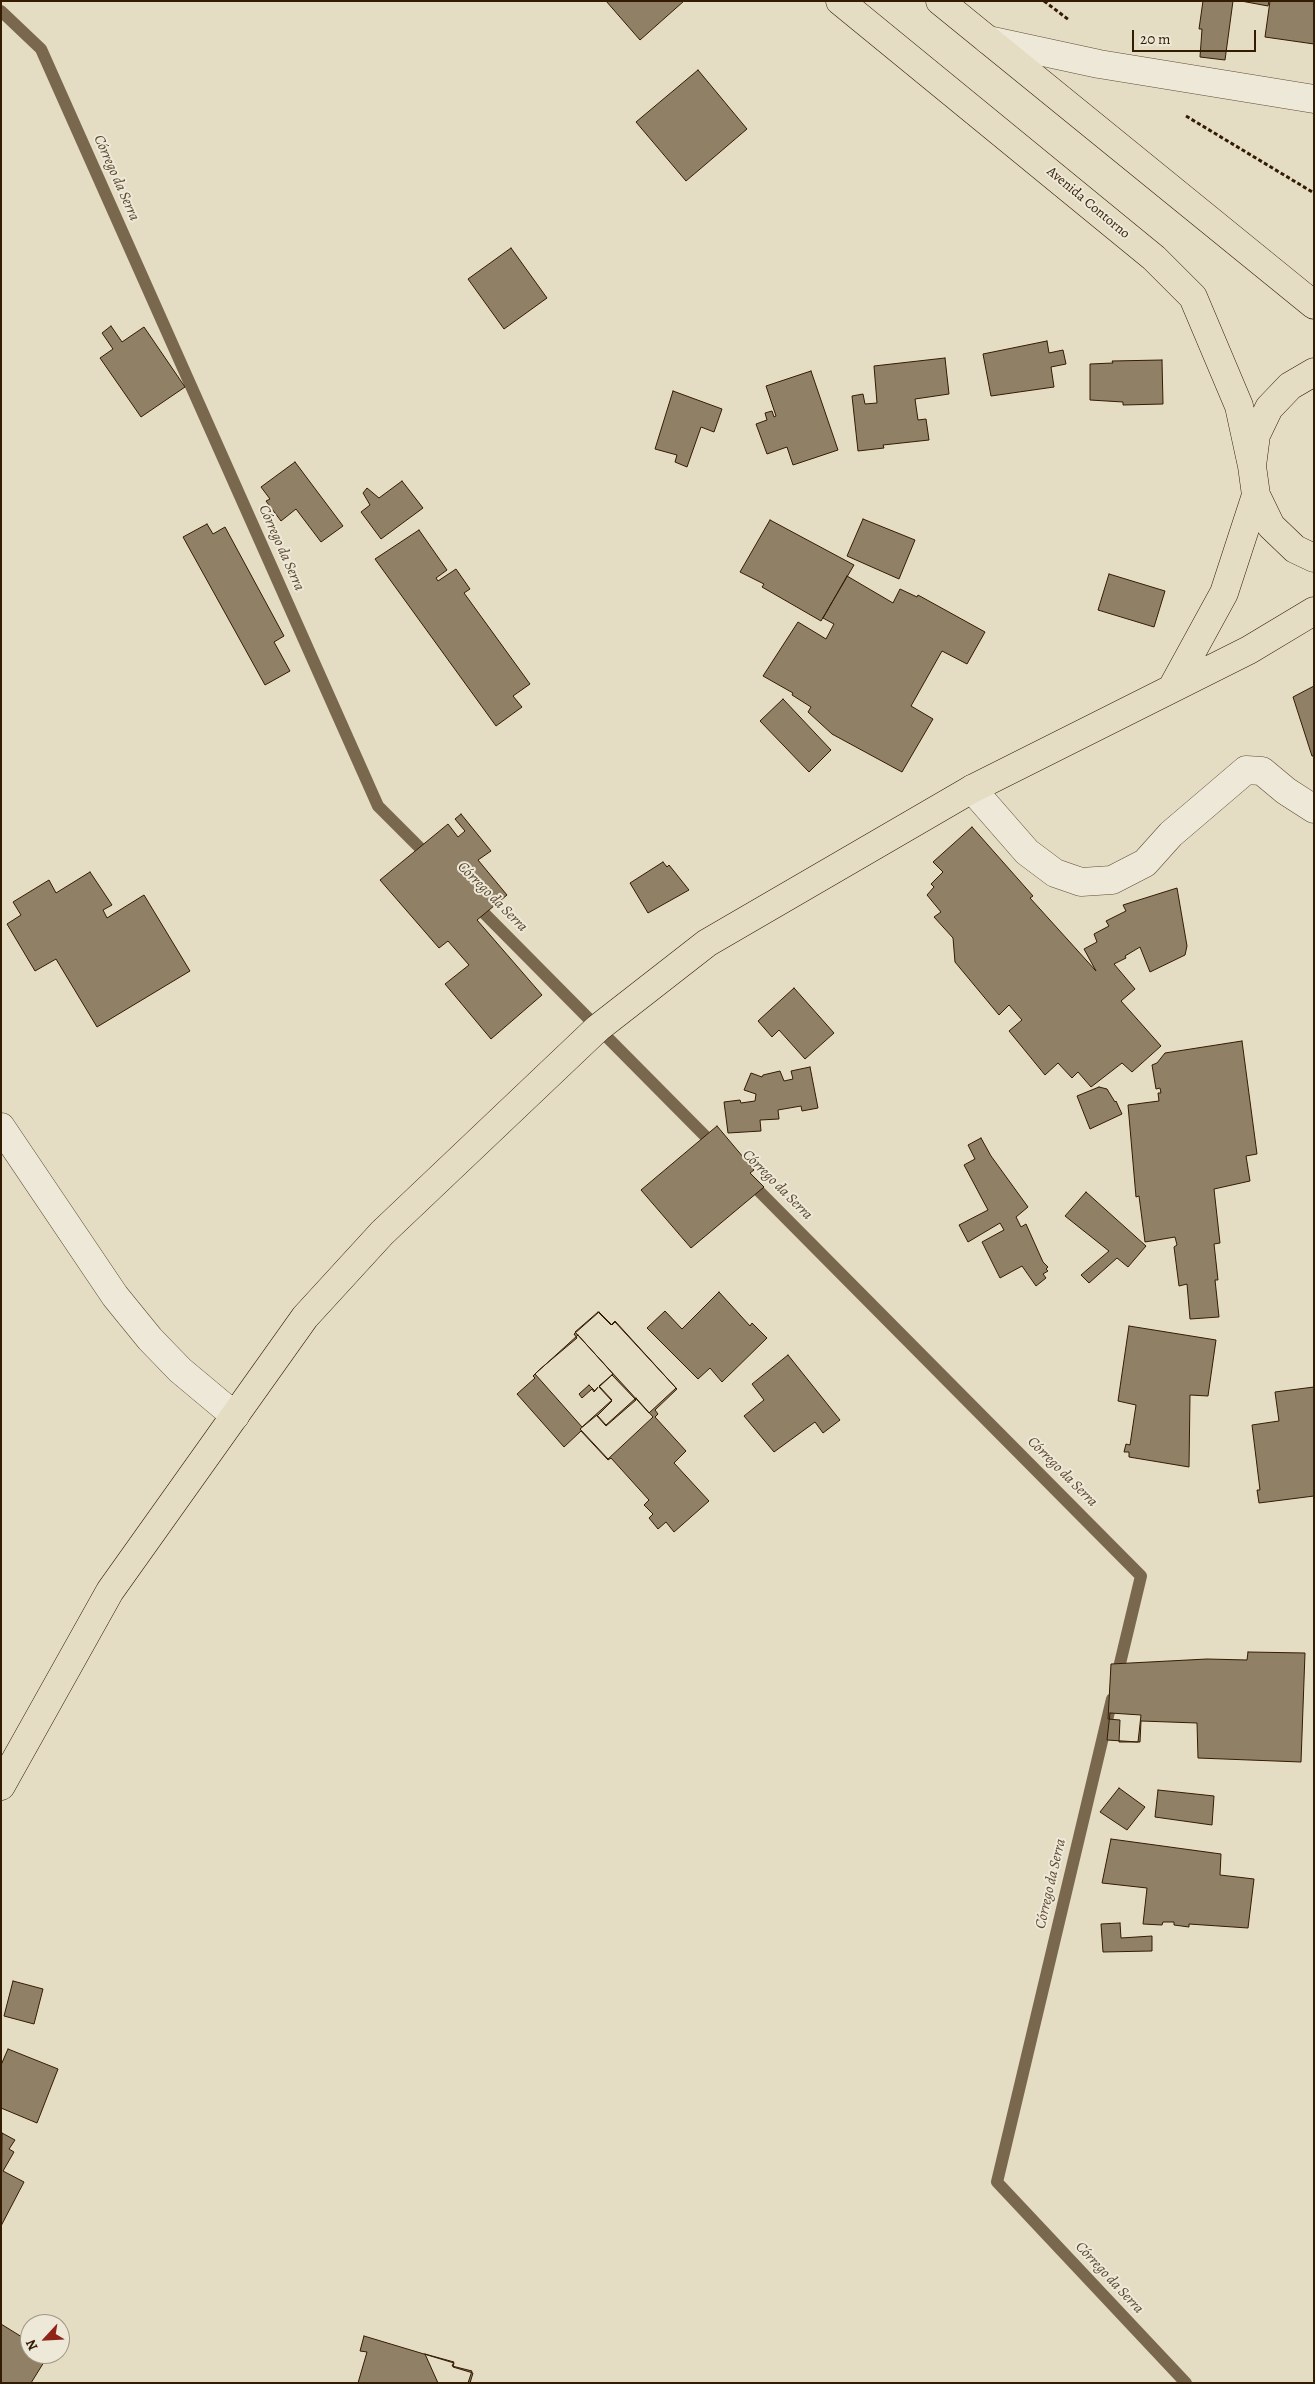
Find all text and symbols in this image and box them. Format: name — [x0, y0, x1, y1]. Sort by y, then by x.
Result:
scale bar — [1135, 20, 1259, 52]
text: 20 m — [1140, 29, 1171, 49]
water label: Córrego da Serra — [89, 132, 143, 224]
street label: Avenida Contorno — [1043, 163, 1133, 243]
water label: Córrego da Serra — [254, 502, 308, 594]
water label: Córrego da Serra — [453, 858, 531, 936]
water label: Córrego da Serra — [738, 1146, 816, 1224]
water label: Córrego da Serra — [1023, 1433, 1101, 1511]
water label: Córrego da Serra — [1032, 1837, 1070, 1931]
water label: Córrego da Serra — [1071, 2238, 1147, 2318]
north arrow — [20, 2314, 70, 2364]
text: N — [21, 2336, 43, 2354]

